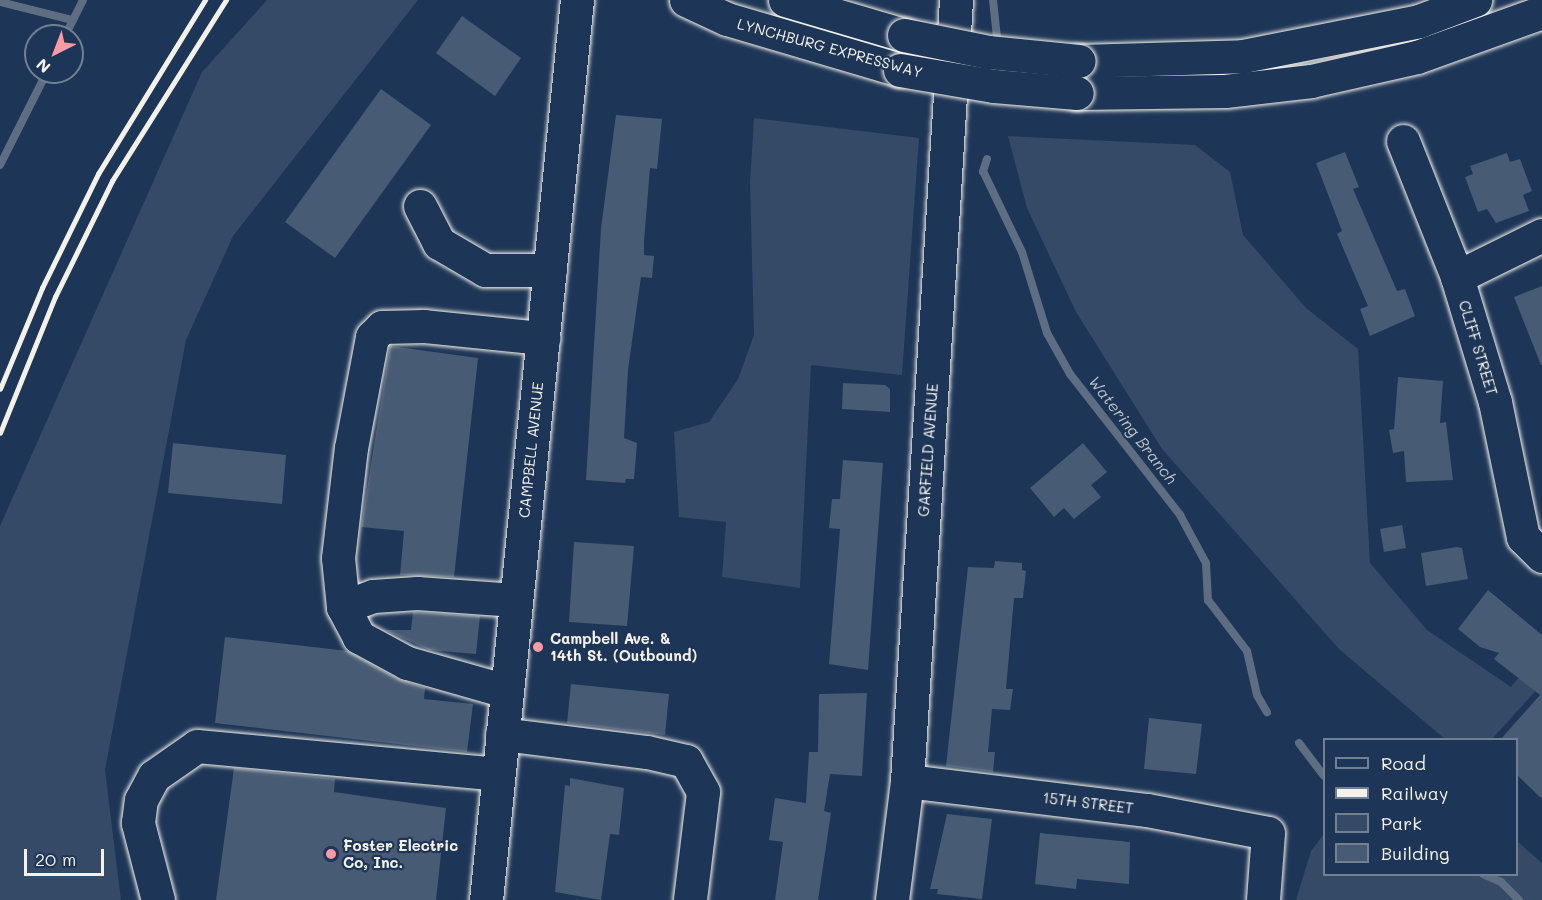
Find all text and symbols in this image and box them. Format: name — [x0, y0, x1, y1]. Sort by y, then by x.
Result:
street label: LYNCHBURG EXPRESSWAY — [735, 15, 925, 81]
north arrow — [24, 24, 84, 84]
text: N — [31, 54, 55, 78]
street label: CLIFF STREET — [1455, 298, 1501, 398]
water label: Watering Branch — [1085, 372, 1181, 488]
street label: CAMPBELL AVENUE — [515, 381, 547, 519]
street label: GARFIELD AVENUE — [914, 383, 942, 517]
place label: Campbell Ave. & 14th St. (Outbound) — [550, 629, 697, 664]
marker: Campbell Ave. & 14th St. (Outbound) — [531, 640, 545, 654]
legend — [1323, 738, 1518, 876]
text: Road — [1381, 751, 1426, 775]
text: Railway — [1381, 781, 1448, 805]
street label: 15TH STREET — [1042, 789, 1134, 817]
text: Park — [1381, 811, 1422, 835]
place label: Foster Electric Co, Inc. — [343, 836, 458, 871]
scale bar — [27, 837, 106, 875]
text: Building — [1381, 841, 1449, 865]
text: 20 m — [35, 847, 76, 871]
marker: Foster Electric Co, Inc. — [324, 847, 338, 861]

